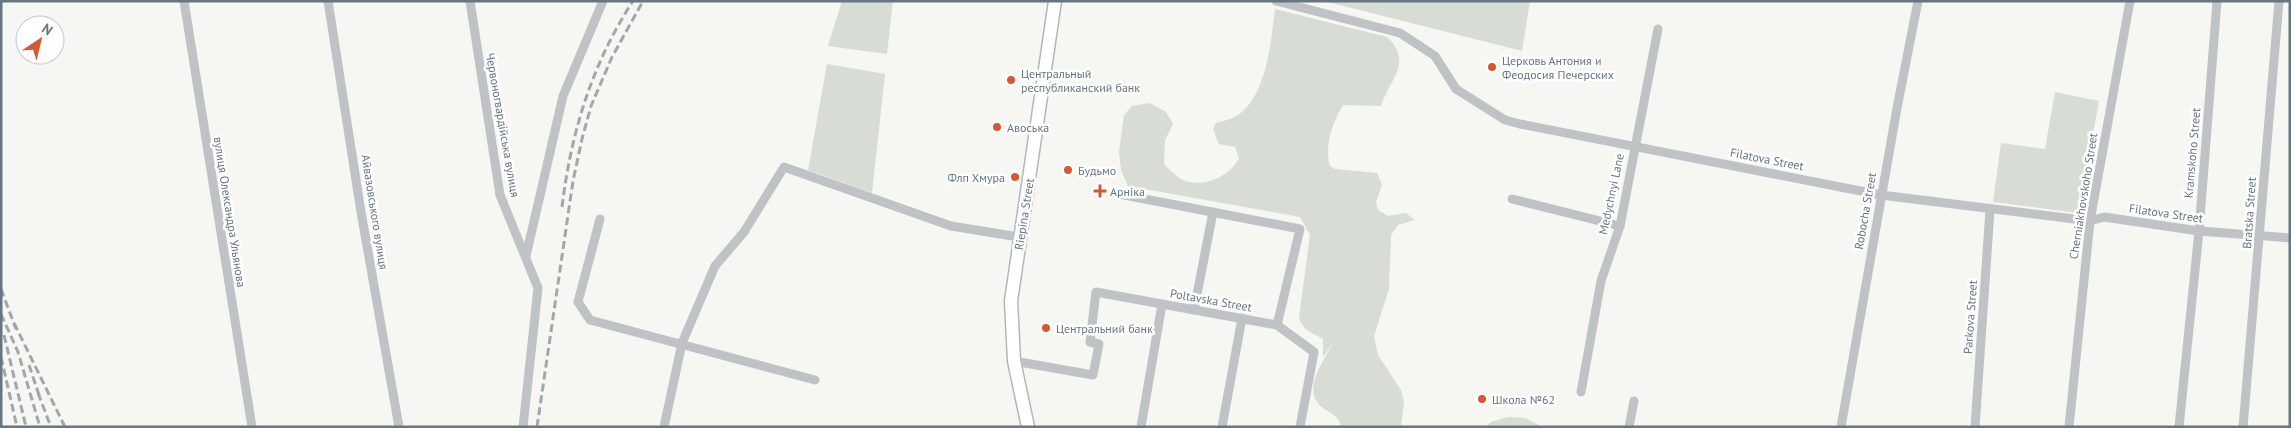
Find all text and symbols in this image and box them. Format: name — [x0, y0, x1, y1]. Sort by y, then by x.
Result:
north arrow — [15, 15, 65, 65]
text: N — [39, 19, 56, 39]
street label: Червоногвардійська вулиця — [483, 52, 523, 198]
place label: Церковь Антония и Феодосия Печерских — [1502, 53, 1614, 82]
marker: Церковь Антония и Феодосия Печерских — [1486, 61, 1498, 73]
place label: Центральный республиканский банк — [1021, 66, 1140, 95]
marker: Центральный республиканский банк — [1005, 74, 1017, 86]
street label: Kramskoho Street — [2181, 107, 2203, 199]
place label: Авоська — [1007, 120, 1049, 135]
marker: Авоська — [991, 121, 1003, 133]
street label: Cherniakhovskoho Street — [2066, 132, 2100, 260]
street label: вулиця Олександра Ульянова — [211, 136, 249, 288]
street label: Filatova Street — [1729, 145, 1805, 173]
street label: Medychnyi Lane — [1595, 152, 1627, 236]
street label: Айвазовського вулиця — [358, 153, 392, 271]
place label: Будьмо — [1078, 163, 1116, 178]
marker: Будьмо — [1062, 164, 1074, 176]
place label: Флп Хмура — [947, 170, 1005, 185]
marker: Флп Хмура — [1009, 171, 1021, 183]
street label: Robocha Street — [1851, 171, 1879, 251]
street label: Riepina Street — [1011, 177, 1037, 251]
street label: Bratska Street — [2239, 177, 2259, 249]
place label: Арніка — [1110, 184, 1145, 199]
marker: Арніка — [1094, 185, 1106, 197]
street label: Filatova Street — [2128, 200, 2204, 226]
street label: Parkova Street — [1960, 280, 1980, 354]
street label: Poltavska Street — [1169, 285, 1253, 315]
place label: Центральний банк — [1056, 321, 1153, 336]
marker: Центральний банк — [1040, 322, 1052, 334]
place label: Школа №62 — [1492, 392, 1555, 407]
marker: Школа №62 — [1476, 393, 1488, 405]

